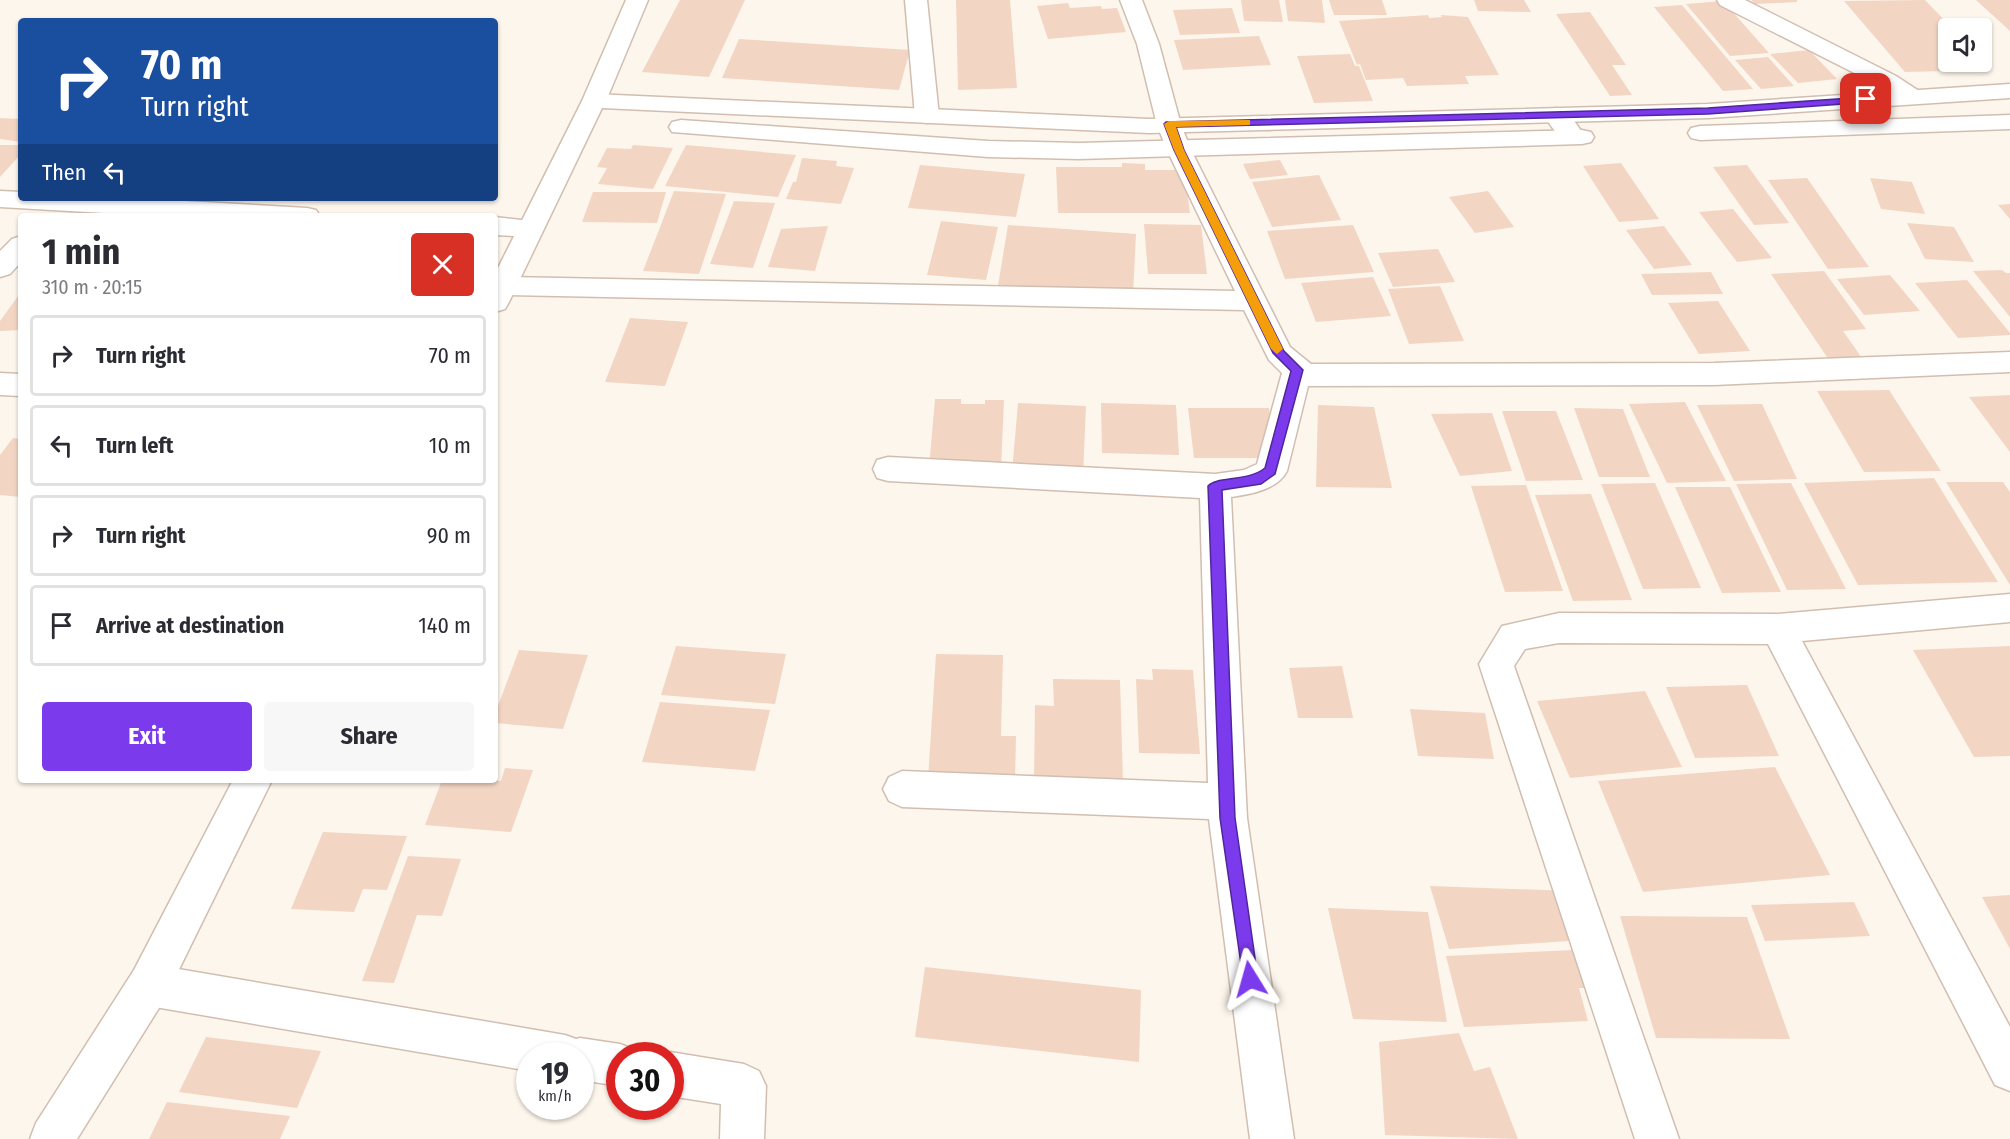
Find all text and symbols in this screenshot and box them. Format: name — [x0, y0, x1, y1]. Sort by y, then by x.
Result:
map controls — [1938, 18, 1992, 72]
button: sound — [1938, 18, 1992, 72]
text: 70 m — [141, 40, 222, 90]
icon: right — [42, 42, 120, 120]
pin — [1840, 73, 1891, 124]
icon: arrive — [1849, 82, 1882, 115]
text: Turn right — [141, 91, 249, 123]
icon: left — [98, 156, 131, 189]
text: Then — [42, 159, 86, 186]
text: 1 min — [42, 230, 120, 274]
button: close — [411, 233, 474, 296]
text: 310 m · 20:15 — [42, 275, 142, 299]
icon: right — [45, 339, 78, 372]
text: Turn right — [96, 342, 185, 369]
text: 70 m — [429, 342, 471, 369]
icon: left — [45, 429, 78, 462]
text: Turn left — [96, 432, 174, 459]
text: 10 m — [429, 432, 471, 459]
icon: right — [45, 519, 78, 552]
text: Turn right — [96, 522, 185, 549]
text: 90 m — [427, 522, 471, 549]
icon: arrive — [45, 609, 78, 642]
text: Arrive at destination — [96, 612, 284, 639]
text: 140 m — [418, 612, 471, 639]
button: Exit — [42, 702, 252, 771]
button: Share — [264, 702, 474, 771]
position arrow — [1218, 947, 1282, 1011]
speed limit sign: 30 — [606, 1042, 684, 1120]
text: 19 — [541, 1056, 569, 1092]
text: km/h — [538, 1087, 572, 1105]

